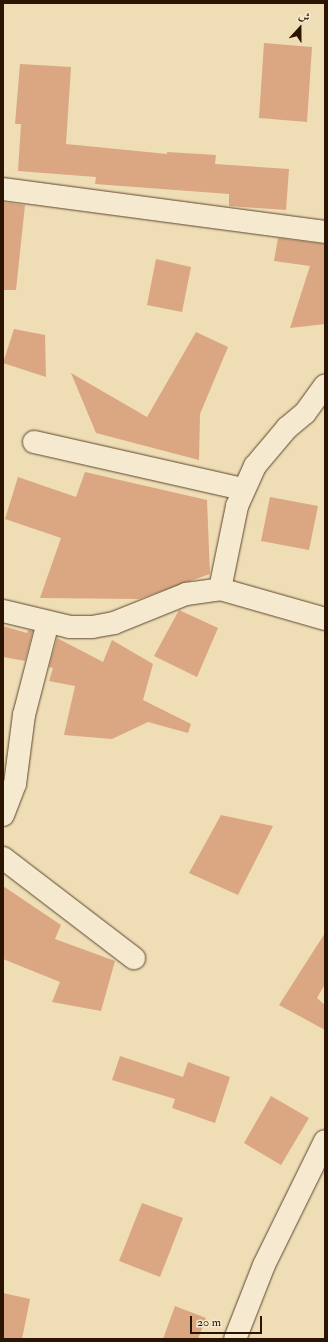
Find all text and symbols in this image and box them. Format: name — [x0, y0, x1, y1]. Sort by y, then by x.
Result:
north arrow — [280, 8, 320, 48]
text: ش — [297, 8, 312, 24]
scale bar — [192, 1308, 264, 1334]
text: 20 m — [197, 1315, 221, 1330]

